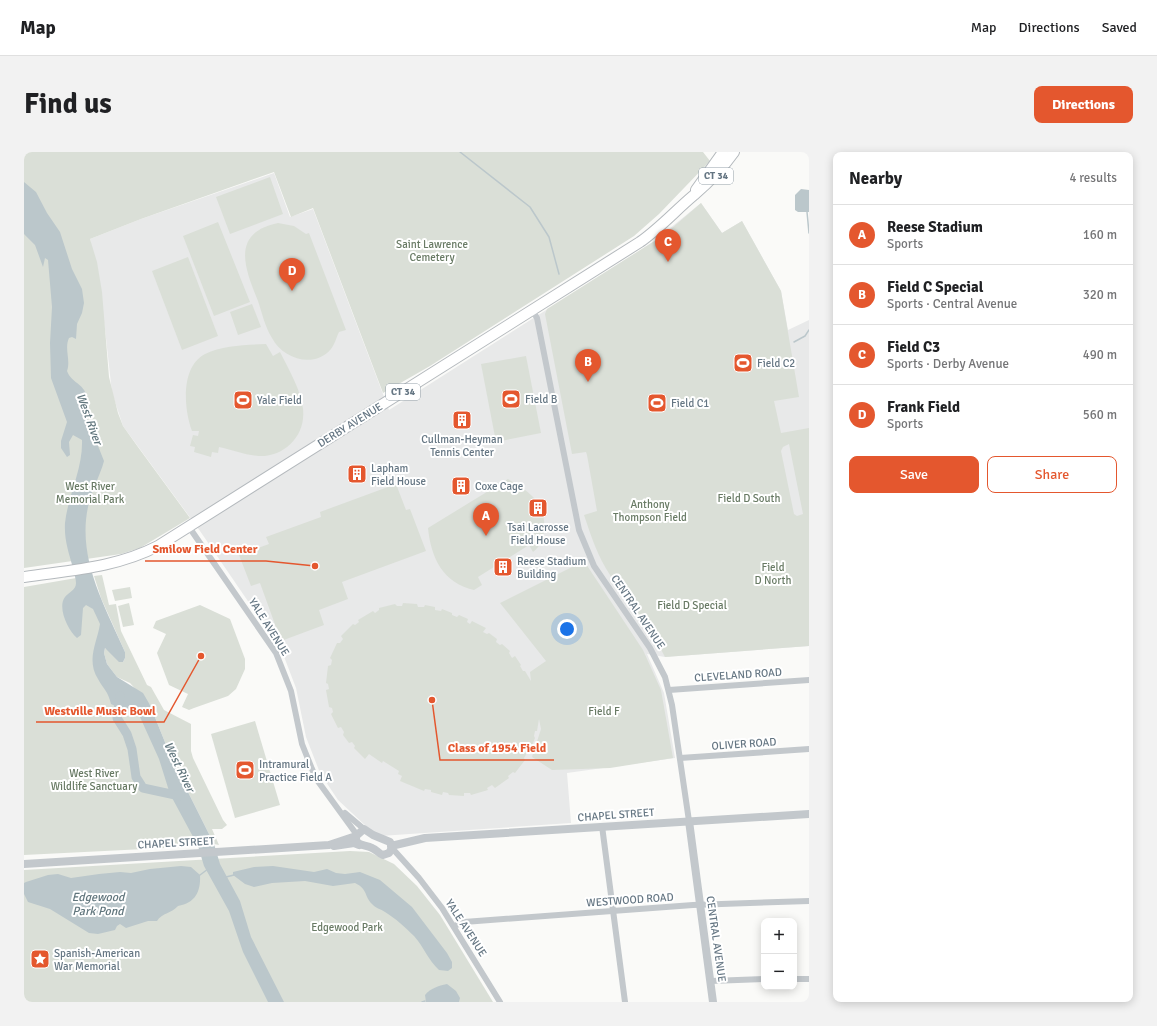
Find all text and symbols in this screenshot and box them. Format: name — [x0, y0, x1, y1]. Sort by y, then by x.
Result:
text: Map — [20, 16, 56, 40]
text: Map — [971, 19, 997, 36]
text: Directions — [1019, 19, 1080, 36]
text: Saved — [1102, 19, 1137, 36]
button: Directions — [1034, 86, 1133, 123]
text: Find us — [24, 87, 112, 121]
road number: CT 34 — [699, 168, 733, 184]
text: Nearby — [849, 168, 902, 189]
text: 4 results — [1069, 170, 1117, 186]
text: Reese Stadium — [887, 218, 983, 236]
text: A — [858, 227, 866, 243]
text: 160 m — [1083, 227, 1117, 243]
pin: C — [655, 229, 681, 262]
text: Sports — [887, 236, 923, 252]
park label: Saint Lawrence Cemetery — [396, 238, 468, 264]
pin: D — [279, 258, 305, 291]
text: Field C Special — [887, 278, 983, 296]
text: B — [858, 287, 866, 303]
text: 320 m — [1083, 287, 1117, 303]
text: Sports · Central Avenue — [887, 296, 1017, 312]
text: Field C3 — [887, 338, 940, 356]
text: C — [858, 347, 866, 363]
text: 490 m — [1083, 347, 1117, 363]
pin: B — [575, 349, 601, 382]
sports icon: Field C2 — [732, 352, 754, 374]
text: Sports · Derby Avenue — [887, 356, 1009, 372]
place label: Field C2 — [757, 357, 795, 370]
road number: CT 34 — [386, 384, 420, 400]
sports icon: Field B — [500, 388, 522, 410]
sports icon: Yale Field — [232, 389, 254, 411]
water label: West River — [73, 391, 106, 448]
sports icon: Field C1 — [646, 392, 668, 414]
place label: Field B — [525, 393, 558, 406]
place label: Yale Field — [257, 394, 302, 407]
place label: Field C1 — [671, 397, 709, 410]
text: Frank Field — [887, 398, 960, 416]
street label: DERBY AVENUE — [315, 400, 385, 450]
text: D — [858, 407, 866, 423]
text: 560 m — [1083, 407, 1117, 423]
building icon: Cullman-Heyman Tennis Center — [451, 409, 473, 431]
text: Sports — [887, 416, 923, 432]
place label: Cullman-Heyman Tennis Center — [421, 433, 503, 459]
button: Save — [849, 456, 979, 493]
button: Share — [987, 456, 1117, 493]
place label: Lapham Field House — [371, 462, 426, 488]
building icon: Lapham Field House — [346, 463, 368, 485]
building icon: Coxe Cage — [450, 475, 472, 497]
park label: West River Memorial Park — [56, 480, 125, 506]
place label: Coxe Cage — [475, 480, 523, 493]
park label: Field D South — [718, 492, 780, 505]
building icon: Tsai Lacrosse Field House — [527, 497, 549, 519]
park label: Anthony Thompson Field — [613, 498, 687, 524]
pin: A — [473, 503, 499, 536]
place label: Tsai Lacrosse Field House — [507, 521, 569, 547]
callout: Smilow Field Center — [145, 537, 266, 561]
text: Smilow Field Center — [152, 542, 258, 557]
place label: Reese Stadium Building — [517, 555, 586, 581]
building icon: Reese Stadium Building — [492, 556, 514, 578]
park label: Field D North — [755, 561, 791, 587]
street label: CENTRAL AVENUE — [608, 572, 668, 652]
street label: YALE AVENUE — [246, 596, 292, 658]
park label: Field D Special — [657, 599, 727, 612]
your location — [557, 619, 577, 639]
street label: CLEVELAND ROAD — [694, 665, 782, 685]
callout: Westville Music Bowl — [36, 698, 164, 722]
text: Westville Music Bowl — [44, 704, 156, 719]
park label: Field F — [588, 705, 620, 718]
street label: OLIVER ROAD — [711, 735, 777, 753]
callout: Class of 1954 Field — [440, 736, 554, 760]
water label: West River — [160, 739, 198, 796]
text: Class of 1954 Field — [448, 741, 547, 756]
place label: Intramural Practice Field A — [259, 758, 332, 784]
sports icon: Intramural Practice Field A — [234, 759, 256, 781]
park label: West River Wildlife Sanctuary — [51, 767, 138, 793]
street label: CHAPEL STREET — [577, 806, 655, 824]
street label: CHAPEL STREET — [137, 834, 215, 852]
water label: Edgewood Park Pond — [72, 890, 126, 919]
street label: WESTWOOD ROAD — [586, 890, 674, 910]
street label: CENTRAL AVENUE — [704, 895, 728, 983]
street label: YALE AVENUE — [443, 897, 489, 959]
map controls — [761, 918, 797, 990]
button: + — [761, 918, 797, 954]
park label: Edgewood Park — [311, 921, 383, 934]
place label: Spanish-American War Memorial — [54, 947, 140, 973]
place icon: Spanish-American War Memorial — [29, 948, 51, 970]
button: − — [761, 954, 797, 990]

